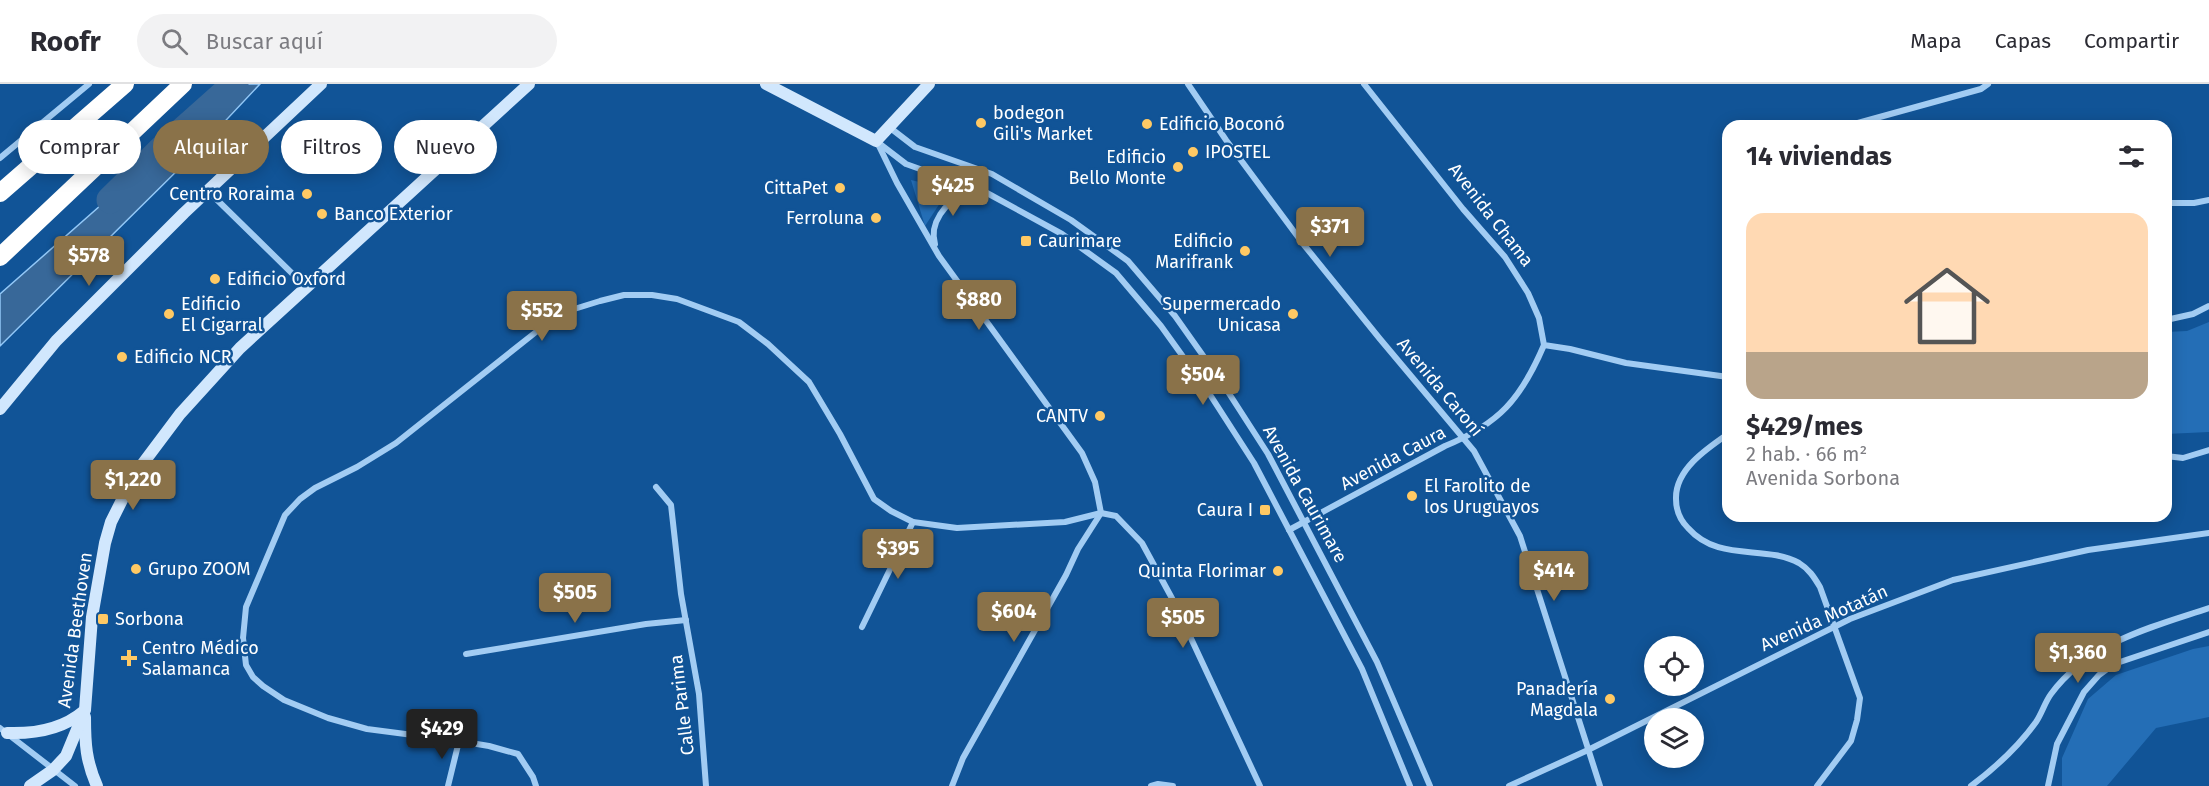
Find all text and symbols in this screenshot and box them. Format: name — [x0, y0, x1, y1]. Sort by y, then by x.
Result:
search box — [137, 14, 557, 68]
text: Roofr — [30, 25, 101, 58]
icon: search — [158, 25, 191, 58]
text: Buscar aquí — [206, 28, 323, 55]
text: Mapa — [1910, 28, 1962, 54]
text: Capas — [1995, 28, 2051, 54]
text: Compartir — [2084, 28, 2179, 54]
place label: bodegon Gili's Market — [993, 102, 1093, 145]
place label: Edificio Boconó — [1159, 113, 1285, 135]
marker: bodegon Gili's Market — [974, 116, 988, 130]
marker: Edificio Boconó — [1140, 117, 1154, 131]
chip: Comprar — [18, 120, 141, 174]
chip: Alquilar — [153, 120, 269, 174]
chip: Filtros — [281, 120, 382, 174]
chip: Nuevo — [394, 120, 497, 174]
icon: filters — [2115, 140, 2148, 173]
place label: IPOSTEL — [1205, 141, 1271, 163]
text: 14 viviendas — [1746, 141, 1892, 172]
marker: IPOSTEL — [1186, 145, 1200, 159]
place label: Edificio Bello Monte — [1068, 146, 1166, 189]
street label: Avenida Chama — [1444, 159, 1538, 271]
marker: Edificio Bello Monte — [1171, 160, 1185, 174]
pin: $425 — [917, 166, 989, 217]
text: $425 — [932, 173, 974, 197]
place label: CittaPet — [764, 177, 828, 199]
marker: CittaPet — [833, 181, 847, 195]
place label: Centro Roraima — [169, 183, 295, 205]
marker: Centro Roraima — [300, 187, 314, 201]
place label: Banco Exterior — [334, 203, 453, 225]
marker: Banco Exterior — [315, 207, 329, 221]
place label: Ferroluna — [786, 207, 864, 229]
pin: $371 — [1294, 207, 1366, 258]
marker: Ferroluna — [869, 211, 883, 225]
text: $371 — [1310, 214, 1350, 238]
place label: Caurimare — [1038, 230, 1122, 252]
place label: Edificio Marifrank — [1155, 230, 1234, 273]
marker: Caurimare — [1019, 234, 1033, 248]
pin: $578 — [53, 236, 125, 287]
text: $578 — [68, 243, 110, 267]
marker: Edificio Marifrank — [1238, 244, 1252, 258]
icon: home — [1893, 252, 2001, 360]
place label: Edificio Oxford — [227, 268, 346, 290]
marker: Edificio Oxford — [208, 272, 222, 286]
pin: $880 — [943, 280, 1015, 331]
text: $880 — [956, 287, 1002, 311]
pin: $552 — [506, 291, 578, 342]
place label: Edificio El Cigarral — [181, 293, 263, 336]
place label: Supermercado Unicasa — [1162, 293, 1281, 336]
text: $552 — [521, 298, 563, 322]
marker: Edificio El Cigarral — [162, 307, 176, 321]
marker: Supermercado Unicasa — [1286, 307, 1300, 321]
street label: Avenida Caroní — [1392, 333, 1488, 441]
place label: Edificio NCR — [134, 346, 232, 368]
marker: Edificio NCR — [115, 350, 129, 364]
pin: $504 — [1167, 355, 1239, 406]
text: $504 — [1181, 362, 1225, 386]
place label: CANTV — [1036, 405, 1088, 427]
marker: CANTV — [1093, 409, 1107, 423]
text: $429/mes — [1746, 411, 1863, 442]
street label: Avenida Caura — [1337, 421, 1449, 495]
street label: Avenida Caurimare — [1258, 422, 1352, 566]
text: 2 hab. · 66 m² — [1746, 442, 1867, 466]
pin: $1,220 — [84, 460, 182, 511]
text: Avenida Sorbona — [1746, 466, 1900, 490]
text: $1,220 — [105, 467, 161, 491]
place label: El Farolito de los Uruguayos — [1424, 475, 1539, 518]
marker: El Farolito de los Uruguayos — [1405, 489, 1419, 503]
place label: Caura I — [1197, 499, 1253, 521]
marker: Caura I — [1258, 503, 1272, 517]
pin: $395 — [862, 529, 934, 580]
text: $395 — [876, 536, 920, 560]
street label: Avenida Beethoven — [53, 551, 97, 709]
pin: $414 — [1518, 551, 1590, 602]
place label: Grupo ZOOM — [148, 558, 251, 580]
text: $414 — [1533, 558, 1575, 582]
place label: Quinta Florimar — [1138, 560, 1266, 582]
marker: Grupo ZOOM — [129, 562, 143, 576]
marker: Quinta Florimar — [1271, 564, 1285, 578]
pin: $505 — [539, 573, 611, 624]
text: $505 — [553, 580, 597, 604]
street label: Avenida Motatán — [1757, 580, 1891, 656]
pin: $604 — [978, 592, 1050, 643]
pin: $505 — [1147, 598, 1219, 649]
text: $604 — [991, 599, 1037, 623]
text: $505 — [1161, 605, 1205, 629]
place label: Sorbona — [115, 608, 184, 630]
marker: Sorbona — [96, 612, 110, 626]
pin: $1,360 — [2029, 633, 2127, 684]
map controls — [1644, 636, 1704, 768]
button: locate — [1644, 636, 1704, 696]
place label: Centro Médico Salamanca — [142, 637, 259, 680]
text: $1,360 — [2049, 640, 2107, 664]
marker: Centro Médico Salamanca — [120, 649, 138, 667]
street label: Calle Parima — [665, 654, 699, 756]
place label: Panadería Magdala — [1516, 678, 1598, 721]
marker: Panadería Magdala — [1603, 692, 1617, 706]
button: layers — [1644, 708, 1704, 768]
pin: $429 — [406, 709, 478, 760]
text: $429 — [420, 716, 464, 740]

